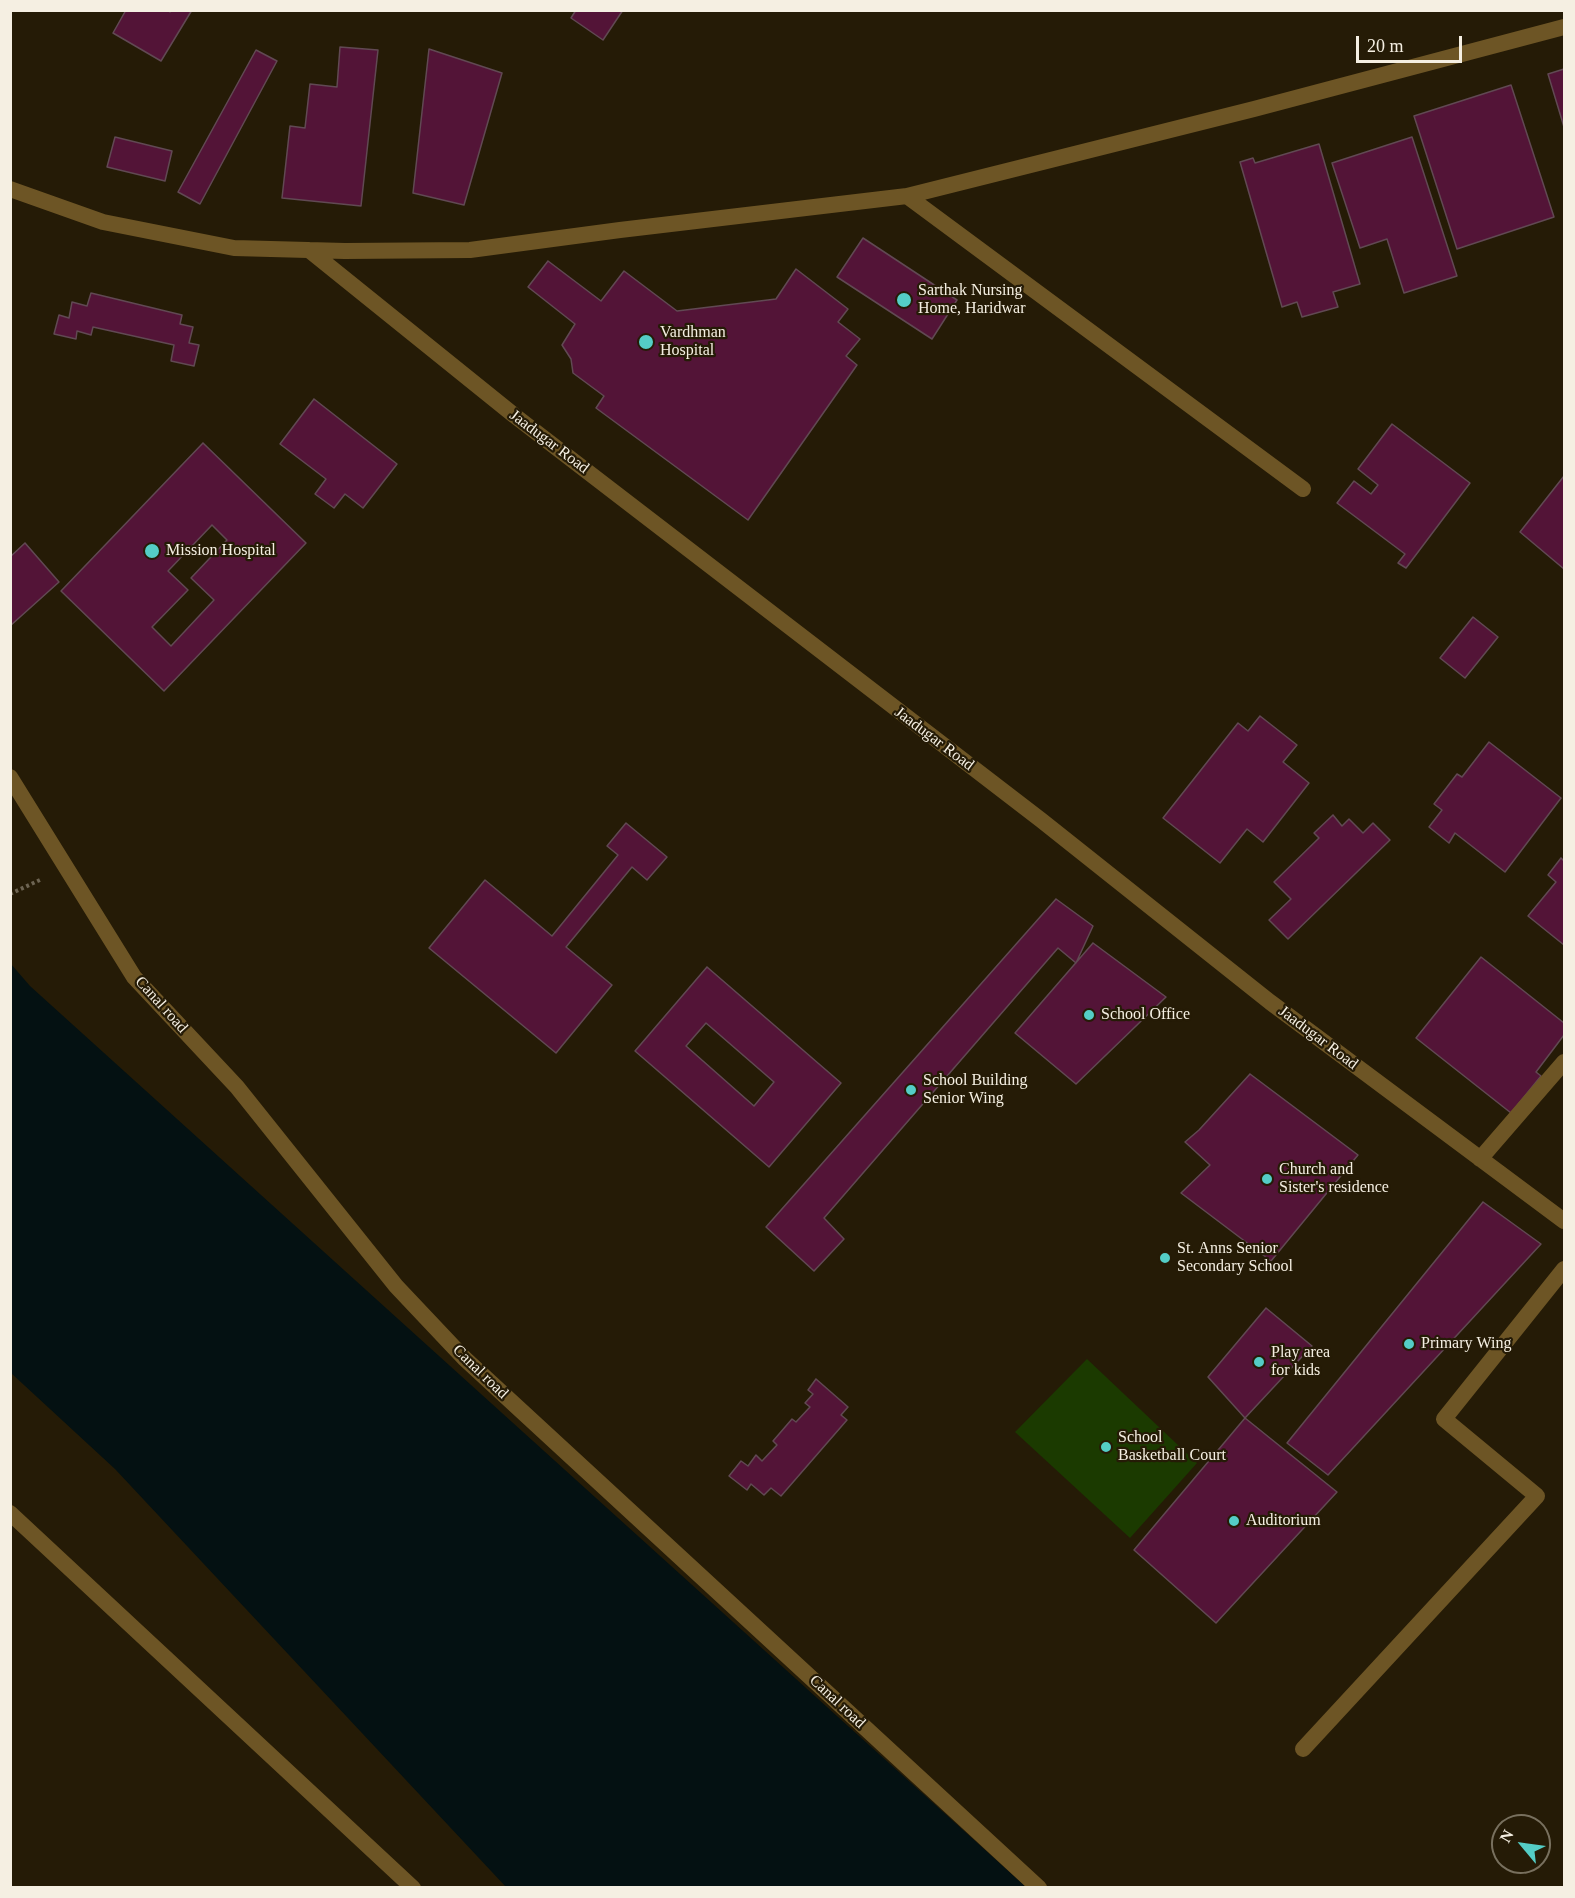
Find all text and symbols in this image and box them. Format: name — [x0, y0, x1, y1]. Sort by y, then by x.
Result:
scale bar — [1359, 24, 1466, 62]
text: 20 m — [1367, 36, 1404, 56]
place label: Sarthak Nursing Home, Haridwar — [918, 281, 1026, 319]
marker: Sarthak Nursing Home, Haridwar — [895, 291, 913, 309]
place label: Vardhman Hospital — [660, 323, 726, 361]
marker: Vardhman Hospital — [637, 333, 655, 351]
street label: Jaadugar Road — [505, 406, 593, 478]
place label: Mission Hospital — [166, 541, 276, 561]
marker: Mission Hospital — [143, 542, 161, 560]
street label: Jaadugar Road — [890, 703, 978, 775]
street label: Canal road — [131, 973, 191, 1037]
street label: Jaadugar Road — [1274, 1002, 1362, 1074]
place label: School Office — [1101, 1005, 1190, 1025]
marker: School Office — [1082, 1008, 1096, 1022]
place label: School Building Senior Wing — [923, 1071, 1027, 1109]
marker: School Building Senior Wing — [904, 1083, 918, 1097]
place label: Church and Sister's residence — [1279, 1160, 1389, 1198]
marker: Church and Sister's residence — [1260, 1172, 1274, 1186]
place label: St. Anns Senior Secondary School — [1177, 1239, 1293, 1277]
marker: St. Anns Senior Secondary School — [1158, 1251, 1172, 1265]
place label: Primary Wing — [1421, 1334, 1511, 1354]
marker: Primary Wing — [1402, 1337, 1416, 1351]
street label: Canal road — [448, 1341, 512, 1403]
place label: Play area for kids — [1271, 1343, 1330, 1381]
marker: Play area for kids — [1252, 1355, 1266, 1369]
place label: School Basketball Court — [1118, 1428, 1226, 1466]
marker: School Basketball Court — [1099, 1440, 1113, 1454]
place label: Auditorium — [1246, 1511, 1321, 1531]
marker: Auditorium — [1227, 1514, 1241, 1528]
street label: Canal road — [805, 1671, 869, 1733]
north arrow — [1491, 1814, 1551, 1874]
text: N — [1496, 1827, 1517, 1845]

